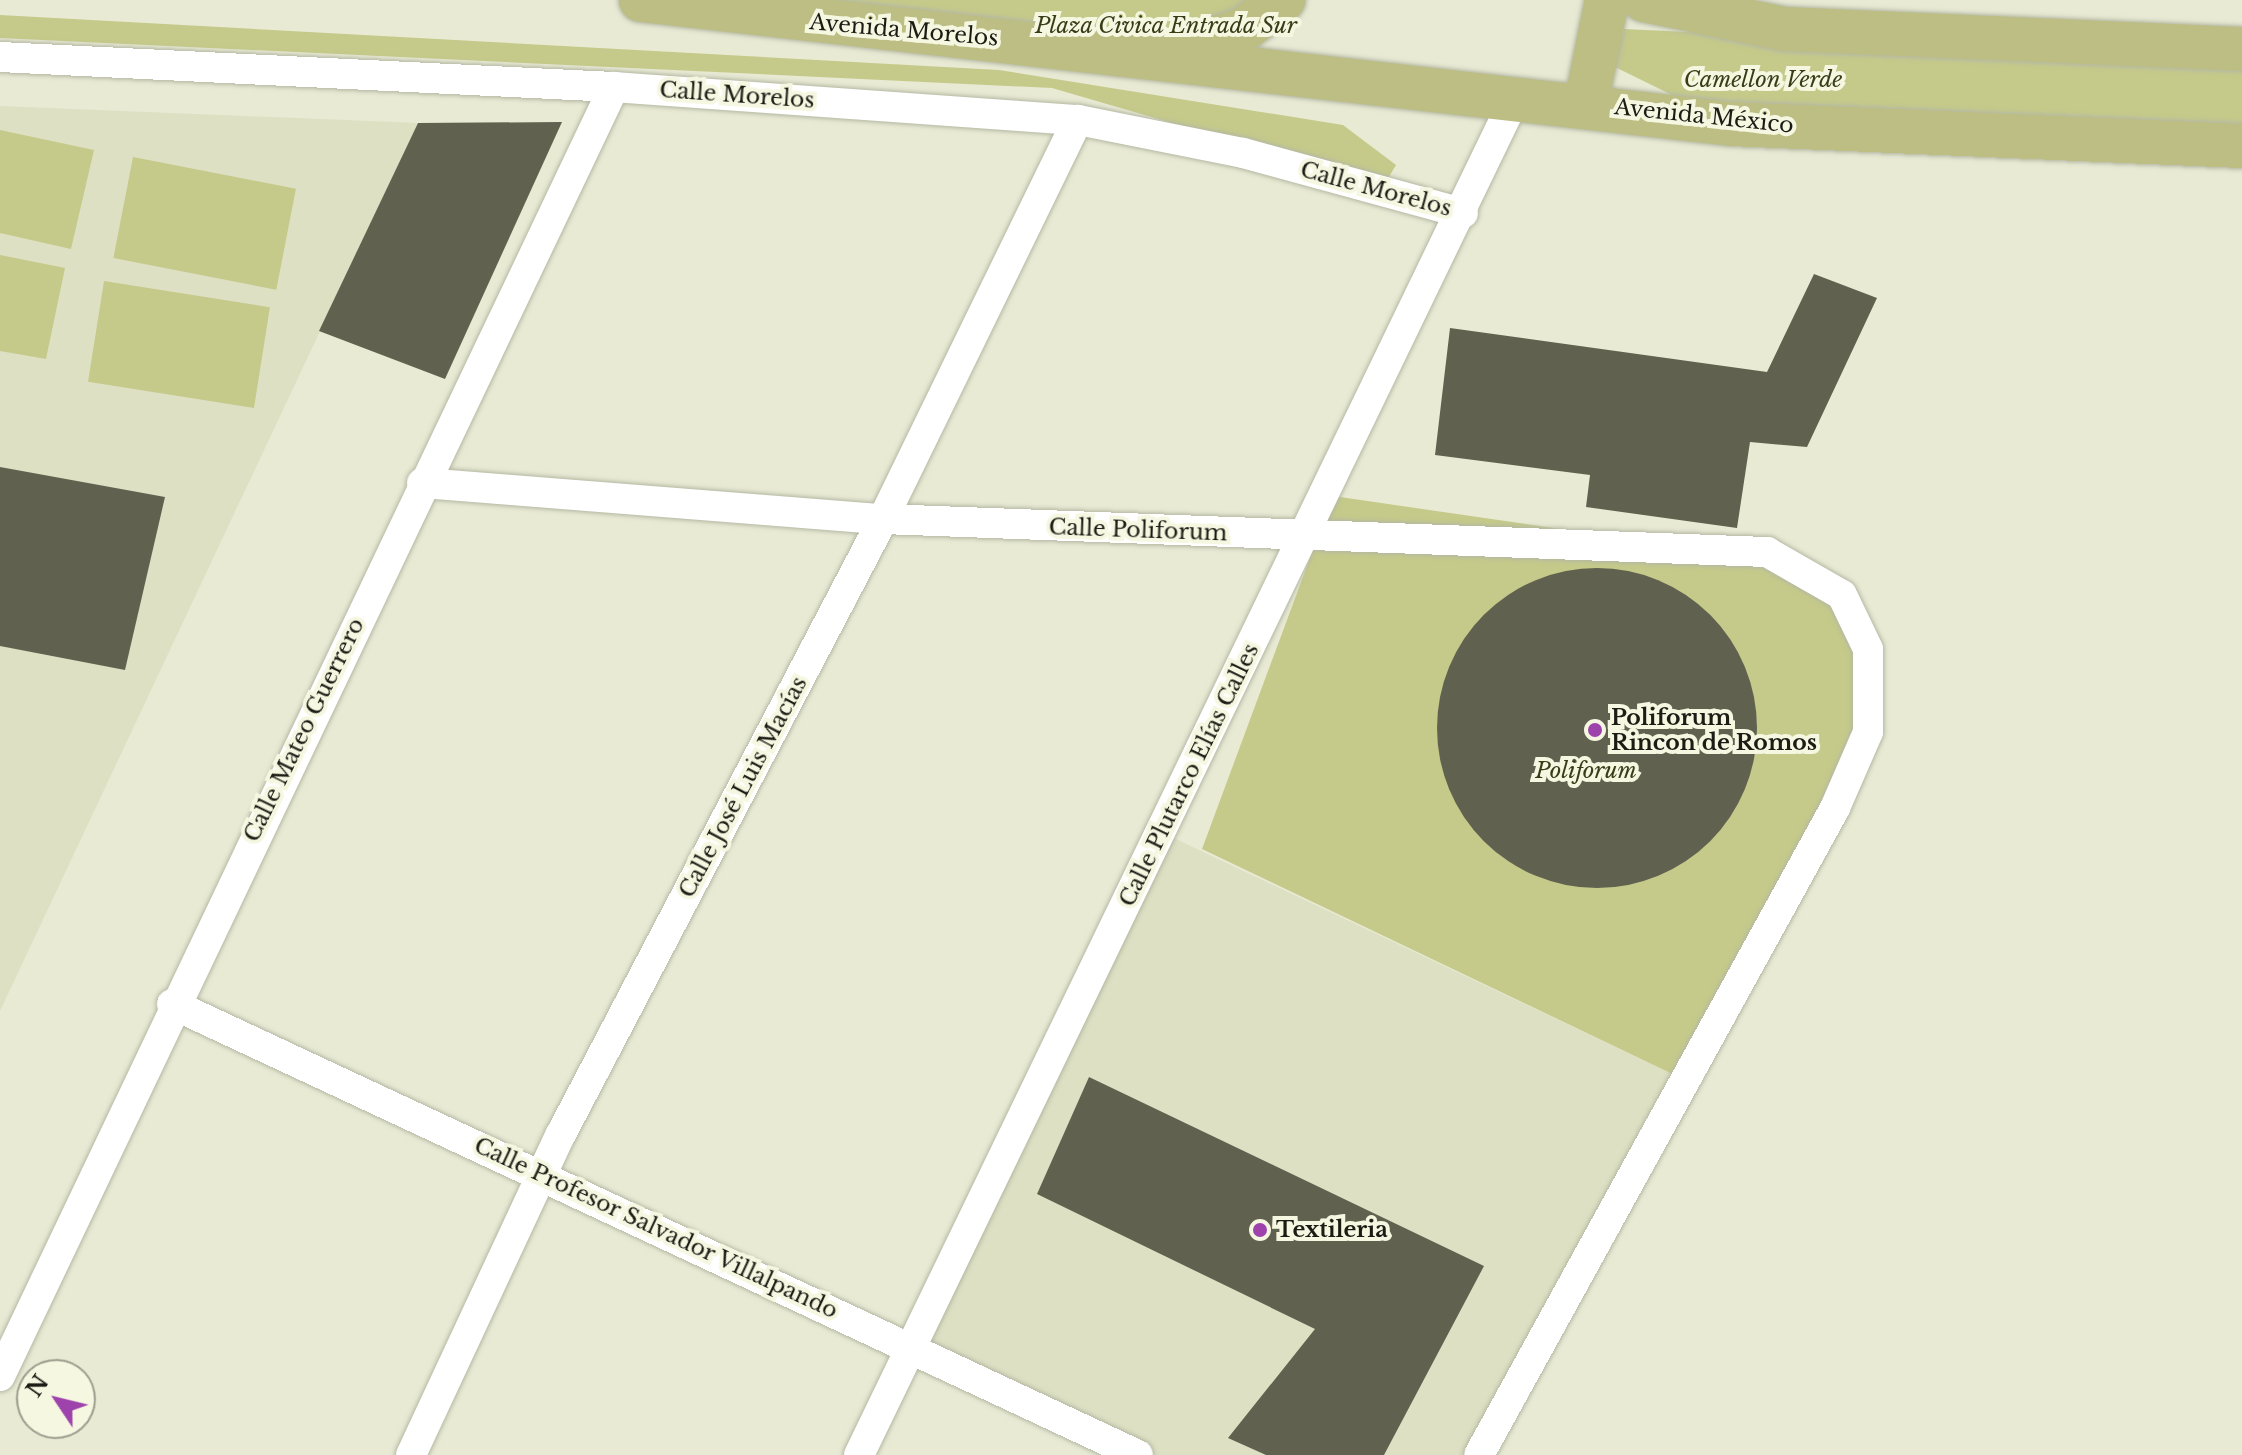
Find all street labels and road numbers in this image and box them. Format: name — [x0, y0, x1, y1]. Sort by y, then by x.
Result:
street label: Avenida Morelos — [808, 9, 1000, 51]
street label: Calle Morelos — [659, 76, 815, 114]
street label: Avenida México — [1613, 93, 1795, 139]
street label: Calle Morelos — [1298, 156, 1454, 222]
street label: Calle Poliforum — [1048, 514, 1228, 546]
street label: Calle Mateo Guerrero — [238, 614, 370, 846]
street label: Calle Plutarco Elías Calles — [1114, 639, 1264, 911]
street label: Calle José Luis Macías — [673, 672, 813, 902]
street label: Calle Profesor Salvador Villalpando — [469, 1132, 843, 1324]

